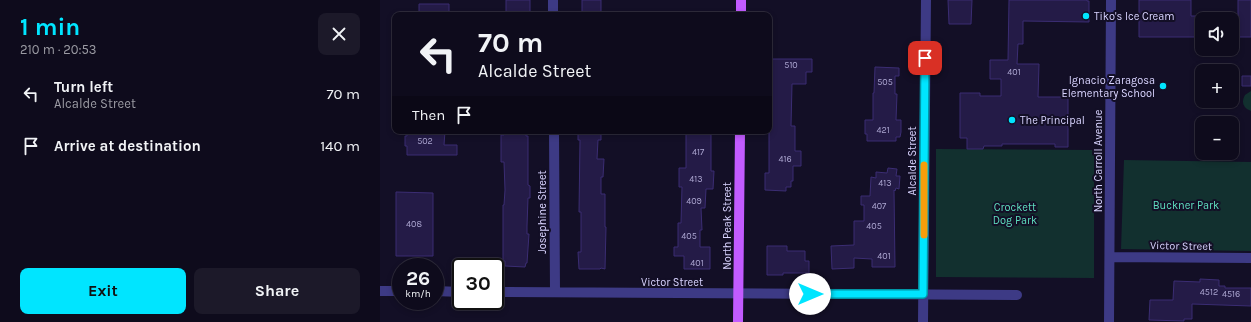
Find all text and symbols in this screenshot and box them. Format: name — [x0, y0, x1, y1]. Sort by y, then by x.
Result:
place label: Tiko's Ice Cream — [1094, 10, 1175, 23]
marker: Tiko's Ice Cream — [1081, 11, 1091, 21]
map controls — [1195, 12, 1239, 160]
button: sound — [1195, 12, 1239, 56]
text: 1 min — [20, 13, 80, 41]
button: close — [318, 13, 360, 55]
text: 70 m — [478, 26, 543, 59]
icon: left — [412, 28, 464, 80]
pin — [908, 41, 942, 75]
text: 210 m · 20:53 — [20, 42, 97, 57]
icon: arrive — [914, 47, 936, 69]
text: Alcalde Street — [478, 60, 591, 82]
house number: 510 — [784, 60, 798, 70]
button: + — [1195, 64, 1239, 108]
house number: 401 — [1007, 67, 1021, 77]
place label: Ignacio Zaragosa Elementary School — [1062, 74, 1155, 100]
house number: 505 — [877, 77, 893, 87]
text: Turn left — [54, 78, 113, 96]
marker: Ignacio Zaragosa Elementary School — [1158, 81, 1168, 91]
icon: left — [20, 83, 42, 105]
text: 70 m — [326, 85, 360, 103]
text: Alcalde Street — [54, 96, 136, 111]
icon: arrive — [453, 104, 475, 126]
text: Then — [412, 106, 445, 124]
street label: North Carroll Avenue — [1092, 109, 1105, 212]
place label: The Principal — [1020, 114, 1085, 127]
marker: The Principal — [1007, 115, 1017, 125]
button: − — [1195, 116, 1239, 160]
house number: 421 — [876, 125, 890, 135]
street label: Alcalde Street — [906, 126, 919, 196]
icon: arrive — [20, 135, 42, 157]
house number: 502 — [417, 136, 433, 146]
text: Arrive at destination — [54, 137, 201, 155]
text: 140 m — [320, 137, 360, 155]
house number: 417 — [692, 147, 705, 157]
house number: 416 — [778, 154, 792, 164]
street label: Josephine Street — [536, 170, 549, 254]
house number: 413 — [689, 174, 703, 184]
house number: 413 — [878, 178, 892, 188]
street label: North Peak Street — [721, 182, 734, 270]
house number: 409 — [686, 196, 702, 206]
park label: Buckner Park — [1153, 199, 1219, 212]
house number: 407 — [872, 201, 887, 211]
park label: Crockett Dog Park — [993, 201, 1037, 227]
house number: 408 — [406, 219, 422, 229]
house number: 405 — [866, 221, 882, 231]
house number: 405 — [681, 231, 697, 241]
street label: Victor Street — [1150, 239, 1212, 253]
house number: 401 — [877, 251, 891, 261]
speed limit sign: 30 — [452, 258, 504, 310]
house number: 401 — [690, 258, 704, 268]
text: 26 — [406, 267, 430, 290]
button: Exit — [20, 268, 186, 314]
button: Share — [194, 268, 360, 314]
position arrow — [789, 273, 831, 315]
street label: Victor Street — [641, 276, 703, 289]
house number: 4512 — [1200, 287, 1218, 297]
text: km/h — [405, 288, 431, 300]
house number: 4516 — [1222, 289, 1240, 299]

